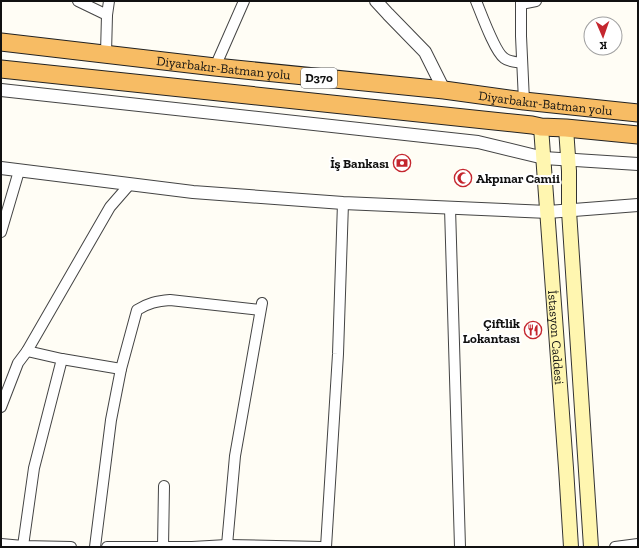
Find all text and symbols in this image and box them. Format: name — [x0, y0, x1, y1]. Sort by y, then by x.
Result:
north arrow — [583, 16, 623, 56]
text: K — [599, 39, 607, 52]
street label: Diyarbakır-Batman yolu — [156, 53, 292, 82]
road number: D370 — [301, 68, 337, 88]
street label: Diyarbakır-Batman yolu — [478, 87, 614, 118]
bank icon: İş Bankası — [392, 153, 412, 173]
place label: İş Bankası — [330, 156, 389, 171]
mosque icon: Akpınar Camii — [453, 168, 473, 188]
place label: Akpınar Camii — [476, 171, 560, 186]
street label: İstasyon Caddesi — [545, 290, 567, 386]
place label: Çiftlik Lokantası — [463, 316, 520, 346]
restaurant icon: Çiftlik Lokantası — [523, 320, 543, 340]

